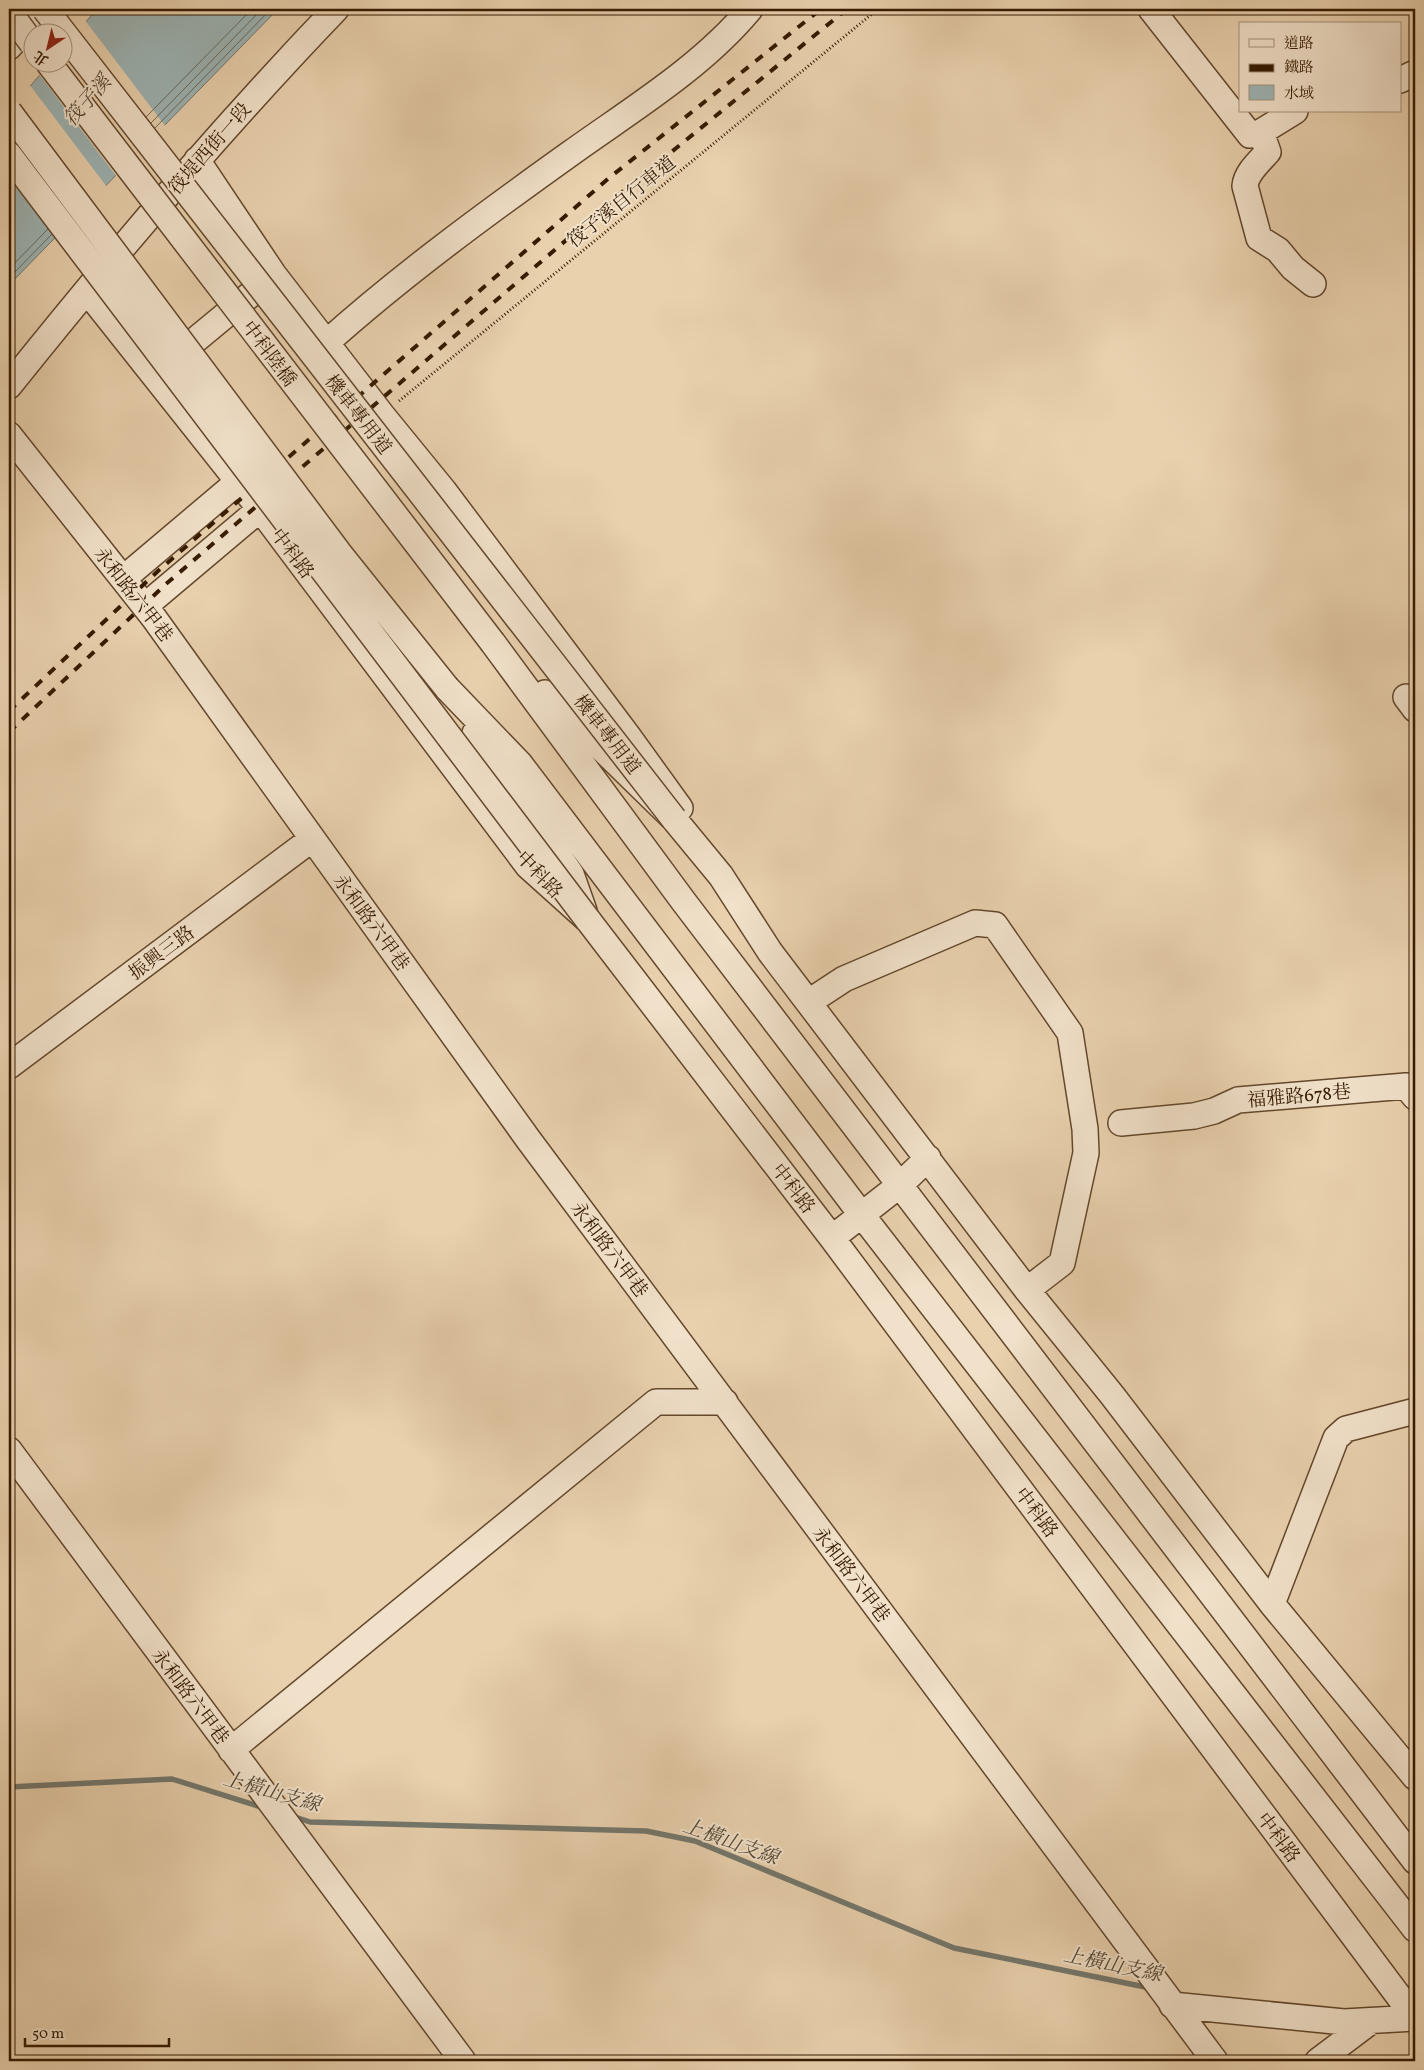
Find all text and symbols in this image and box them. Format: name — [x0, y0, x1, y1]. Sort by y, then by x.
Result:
north arrow — [22, 22, 72, 72]
legend — [1239, 22, 1402, 112]
text: 道路 — [1284, 34, 1314, 55]
text: 北 — [30, 46, 53, 69]
text: 鐵路 — [1284, 58, 1314, 79]
water label: 筏子溪 — [58, 68, 120, 133]
text: 水域 — [1284, 84, 1314, 105]
street label: 筏堤西街一段 — [163, 98, 258, 201]
street label: 筏子溪自行車道 — [562, 151, 682, 255]
street label: 中科陸橋 — [235, 316, 302, 392]
street label: 機車專用道 — [318, 370, 397, 461]
street label: 中科路 — [264, 524, 319, 585]
street label: 永和路六甲巷 — [87, 542, 178, 648]
street label: 機車專用道 — [567, 690, 646, 781]
street label: 中科路 — [509, 846, 568, 905]
street label: 永和路六甲巷 — [326, 869, 414, 977]
street label: 振興三路 — [124, 920, 200, 987]
street label: 福雅路678巷 — [1246, 1080, 1352, 1114]
street label: 中科路 — [765, 1159, 820, 1220]
street label: 永和路六甲巷 — [564, 1197, 653, 1304]
street label: 中科路 — [1008, 1483, 1063, 1544]
street label: 永和路六甲巷 — [806, 1522, 895, 1629]
street label: 永和路六甲巷 — [145, 1644, 234, 1751]
water label: 上橫山支線 — [220, 1766, 325, 1821]
street label: 中科路 — [1250, 1808, 1305, 1869]
water label: 上橫山支線 — [679, 1813, 784, 1874]
water label: 上橫山支線 — [1061, 1942, 1166, 1990]
scale bar — [25, 2015, 169, 2047]
text: 50 m — [32, 2024, 64, 2045]

